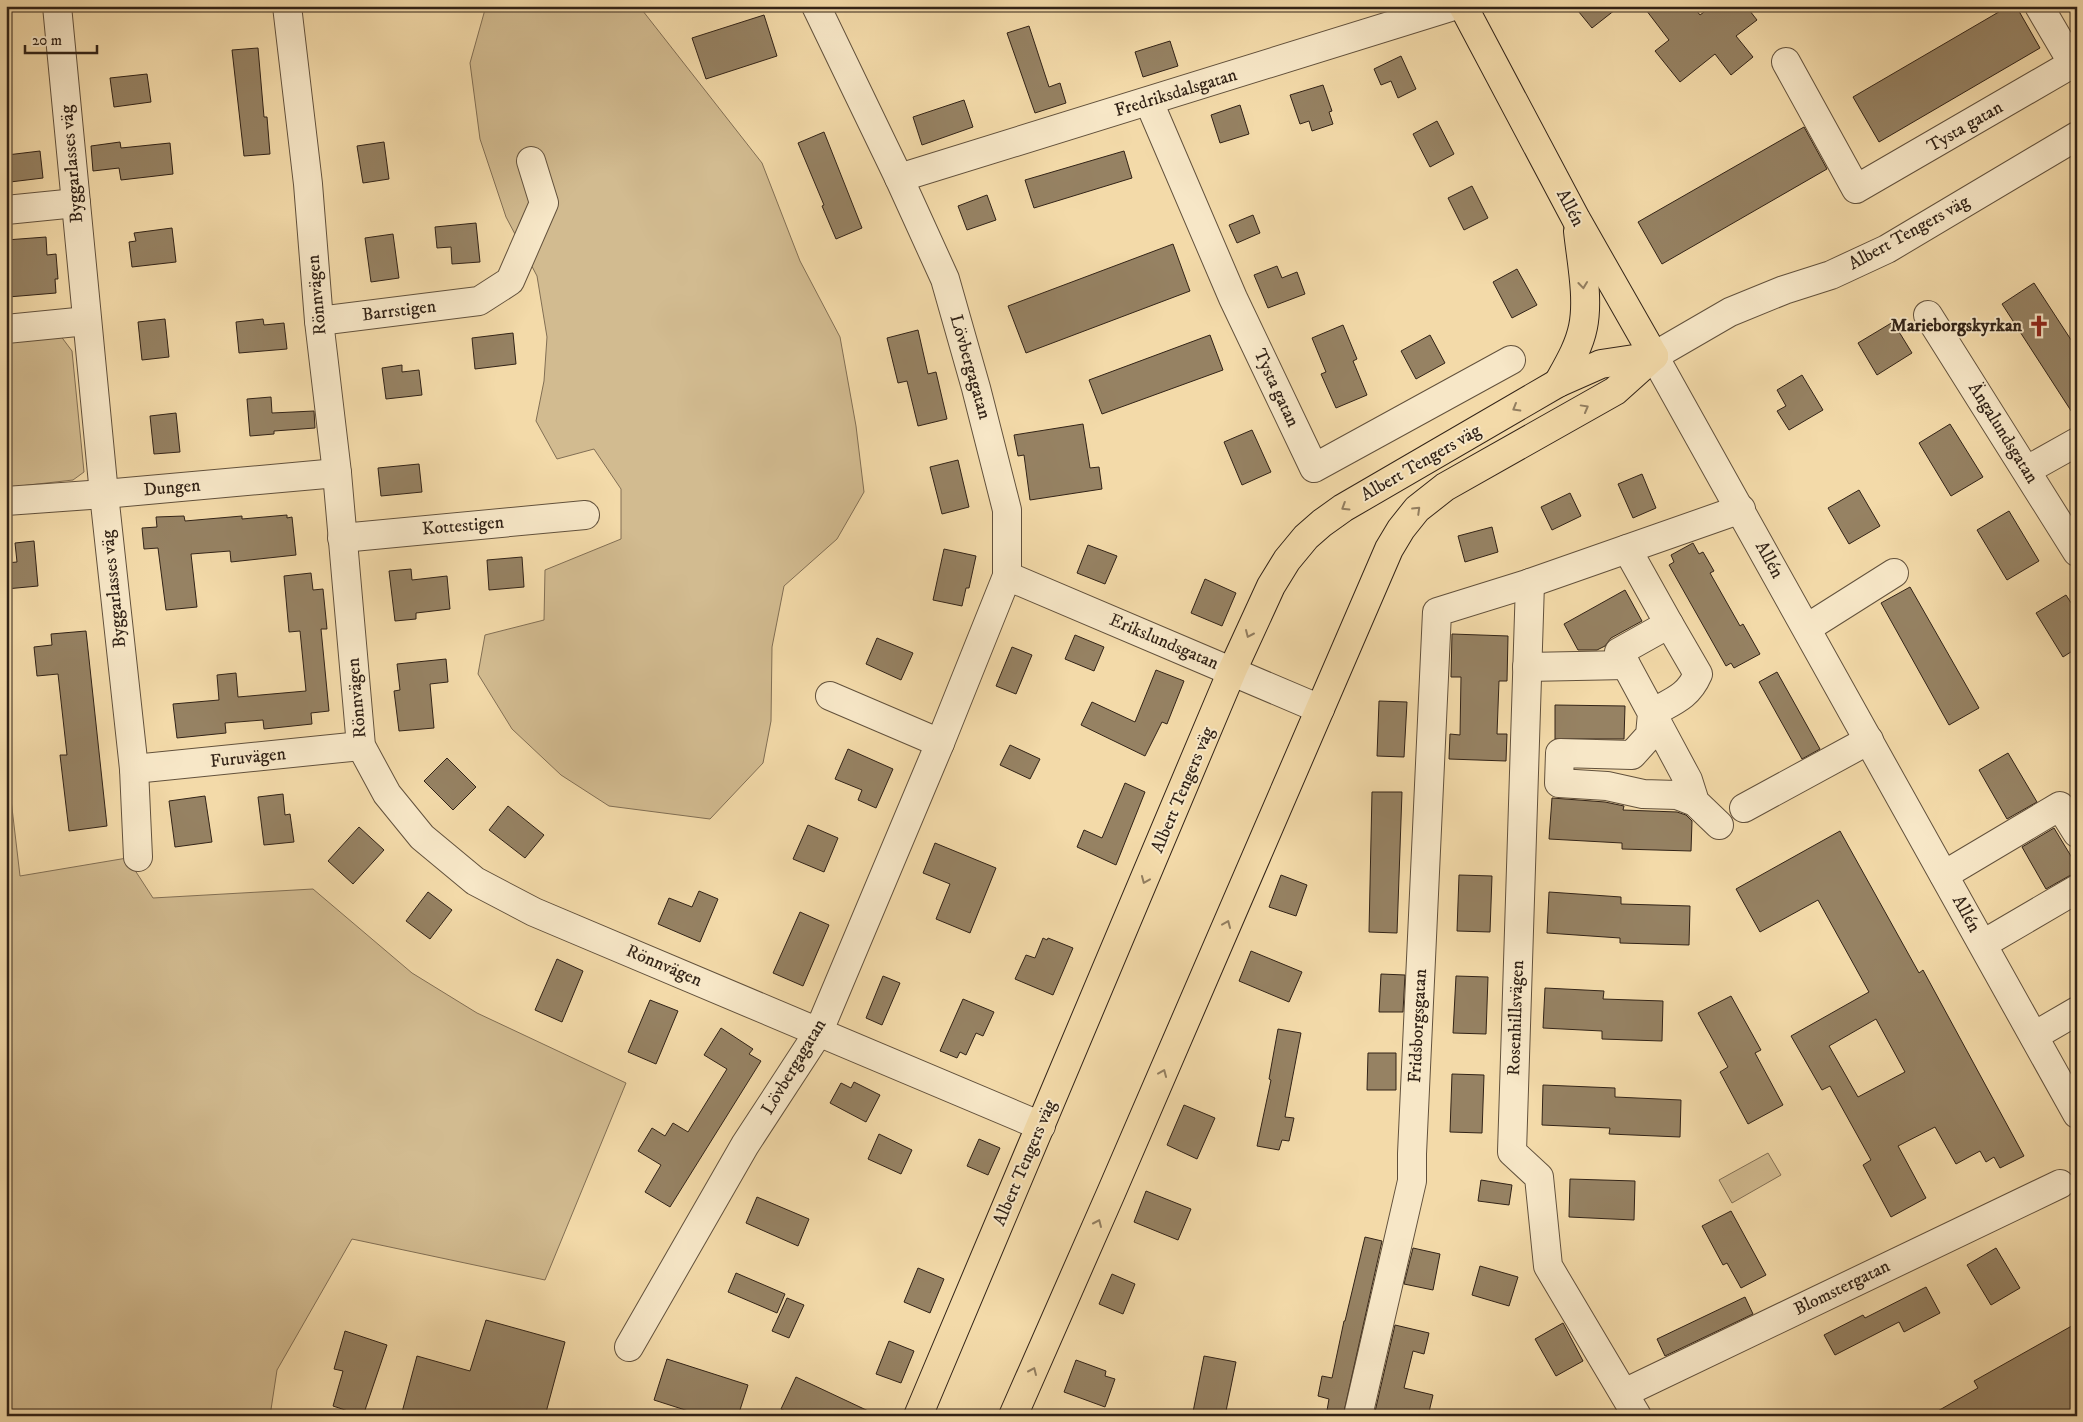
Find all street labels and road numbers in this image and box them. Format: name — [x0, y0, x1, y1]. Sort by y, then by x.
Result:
street label: Fredriksdalsgatan — [1112, 64, 1240, 122]
street label: Tysta gatan — [1923, 96, 2007, 157]
street label: Byggarlasses väg — [56, 104, 88, 224]
street label: Allén — [1551, 186, 1589, 231]
street label: Albert Tengers väg — [1845, 191, 1974, 275]
street label: Rönnvägen — [302, 253, 331, 336]
street label: Barrstigen — [361, 295, 438, 326]
street label: Lövbergagatan — [945, 312, 996, 422]
street label: Tysta gatan — [1248, 345, 1304, 431]
street label: Ängalundsgatan — [1963, 378, 2043, 488]
street label: Albert Tengers väg — [1357, 420, 1485, 506]
street label: Dungen — [143, 475, 202, 501]
street label: Kottestigen — [421, 511, 506, 541]
street label: Byggarlasses väg — [97, 529, 131, 649]
street label: Allén — [1750, 538, 1788, 583]
street label: Erikslundsgatan — [1106, 609, 1223, 675]
street label: Rönnvägen — [342, 656, 371, 739]
street label: Albert Tengers väg — [1147, 723, 1220, 856]
street label: Furuvägen — [209, 743, 287, 773]
street label: Allén — [1947, 892, 1985, 937]
street label: Rönnvägen — [623, 940, 706, 992]
street label: Rosenhillsvägen — [1503, 959, 1529, 1076]
street label: Fridsborgsgatan — [1404, 968, 1432, 1084]
street label: Lövbergagatan — [757, 1015, 832, 1119]
street label: Albert Tengers väg — [989, 1096, 1062, 1229]
street label: Blomstergatan — [1790, 1255, 1894, 1321]

